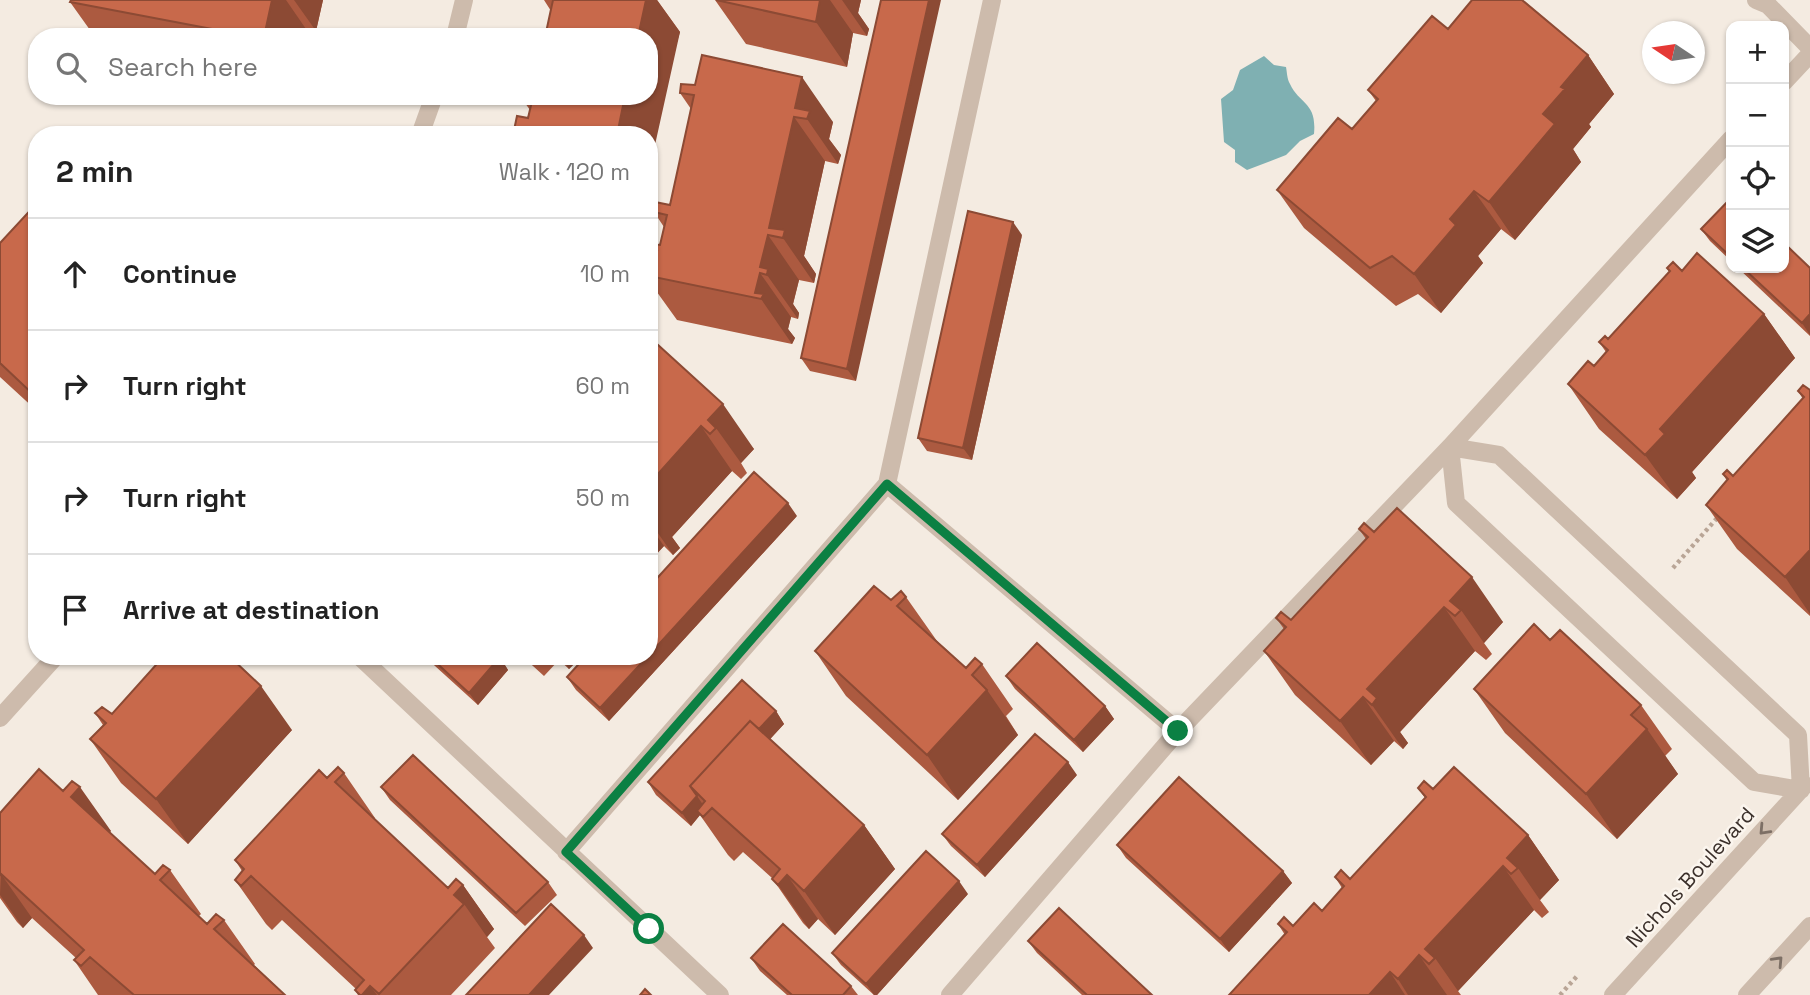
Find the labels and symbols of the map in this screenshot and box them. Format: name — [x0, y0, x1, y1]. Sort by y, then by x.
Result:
north arrow — [1642, 21, 1705, 84]
route end — [1162, 715, 1193, 746]
street label: Nichols Boulevard — [1620, 801, 1760, 953]
one-way arrow — [1759, 822, 1772, 835]
route start — [633, 913, 664, 944]
one-way arrow — [1770, 956, 1783, 969]

